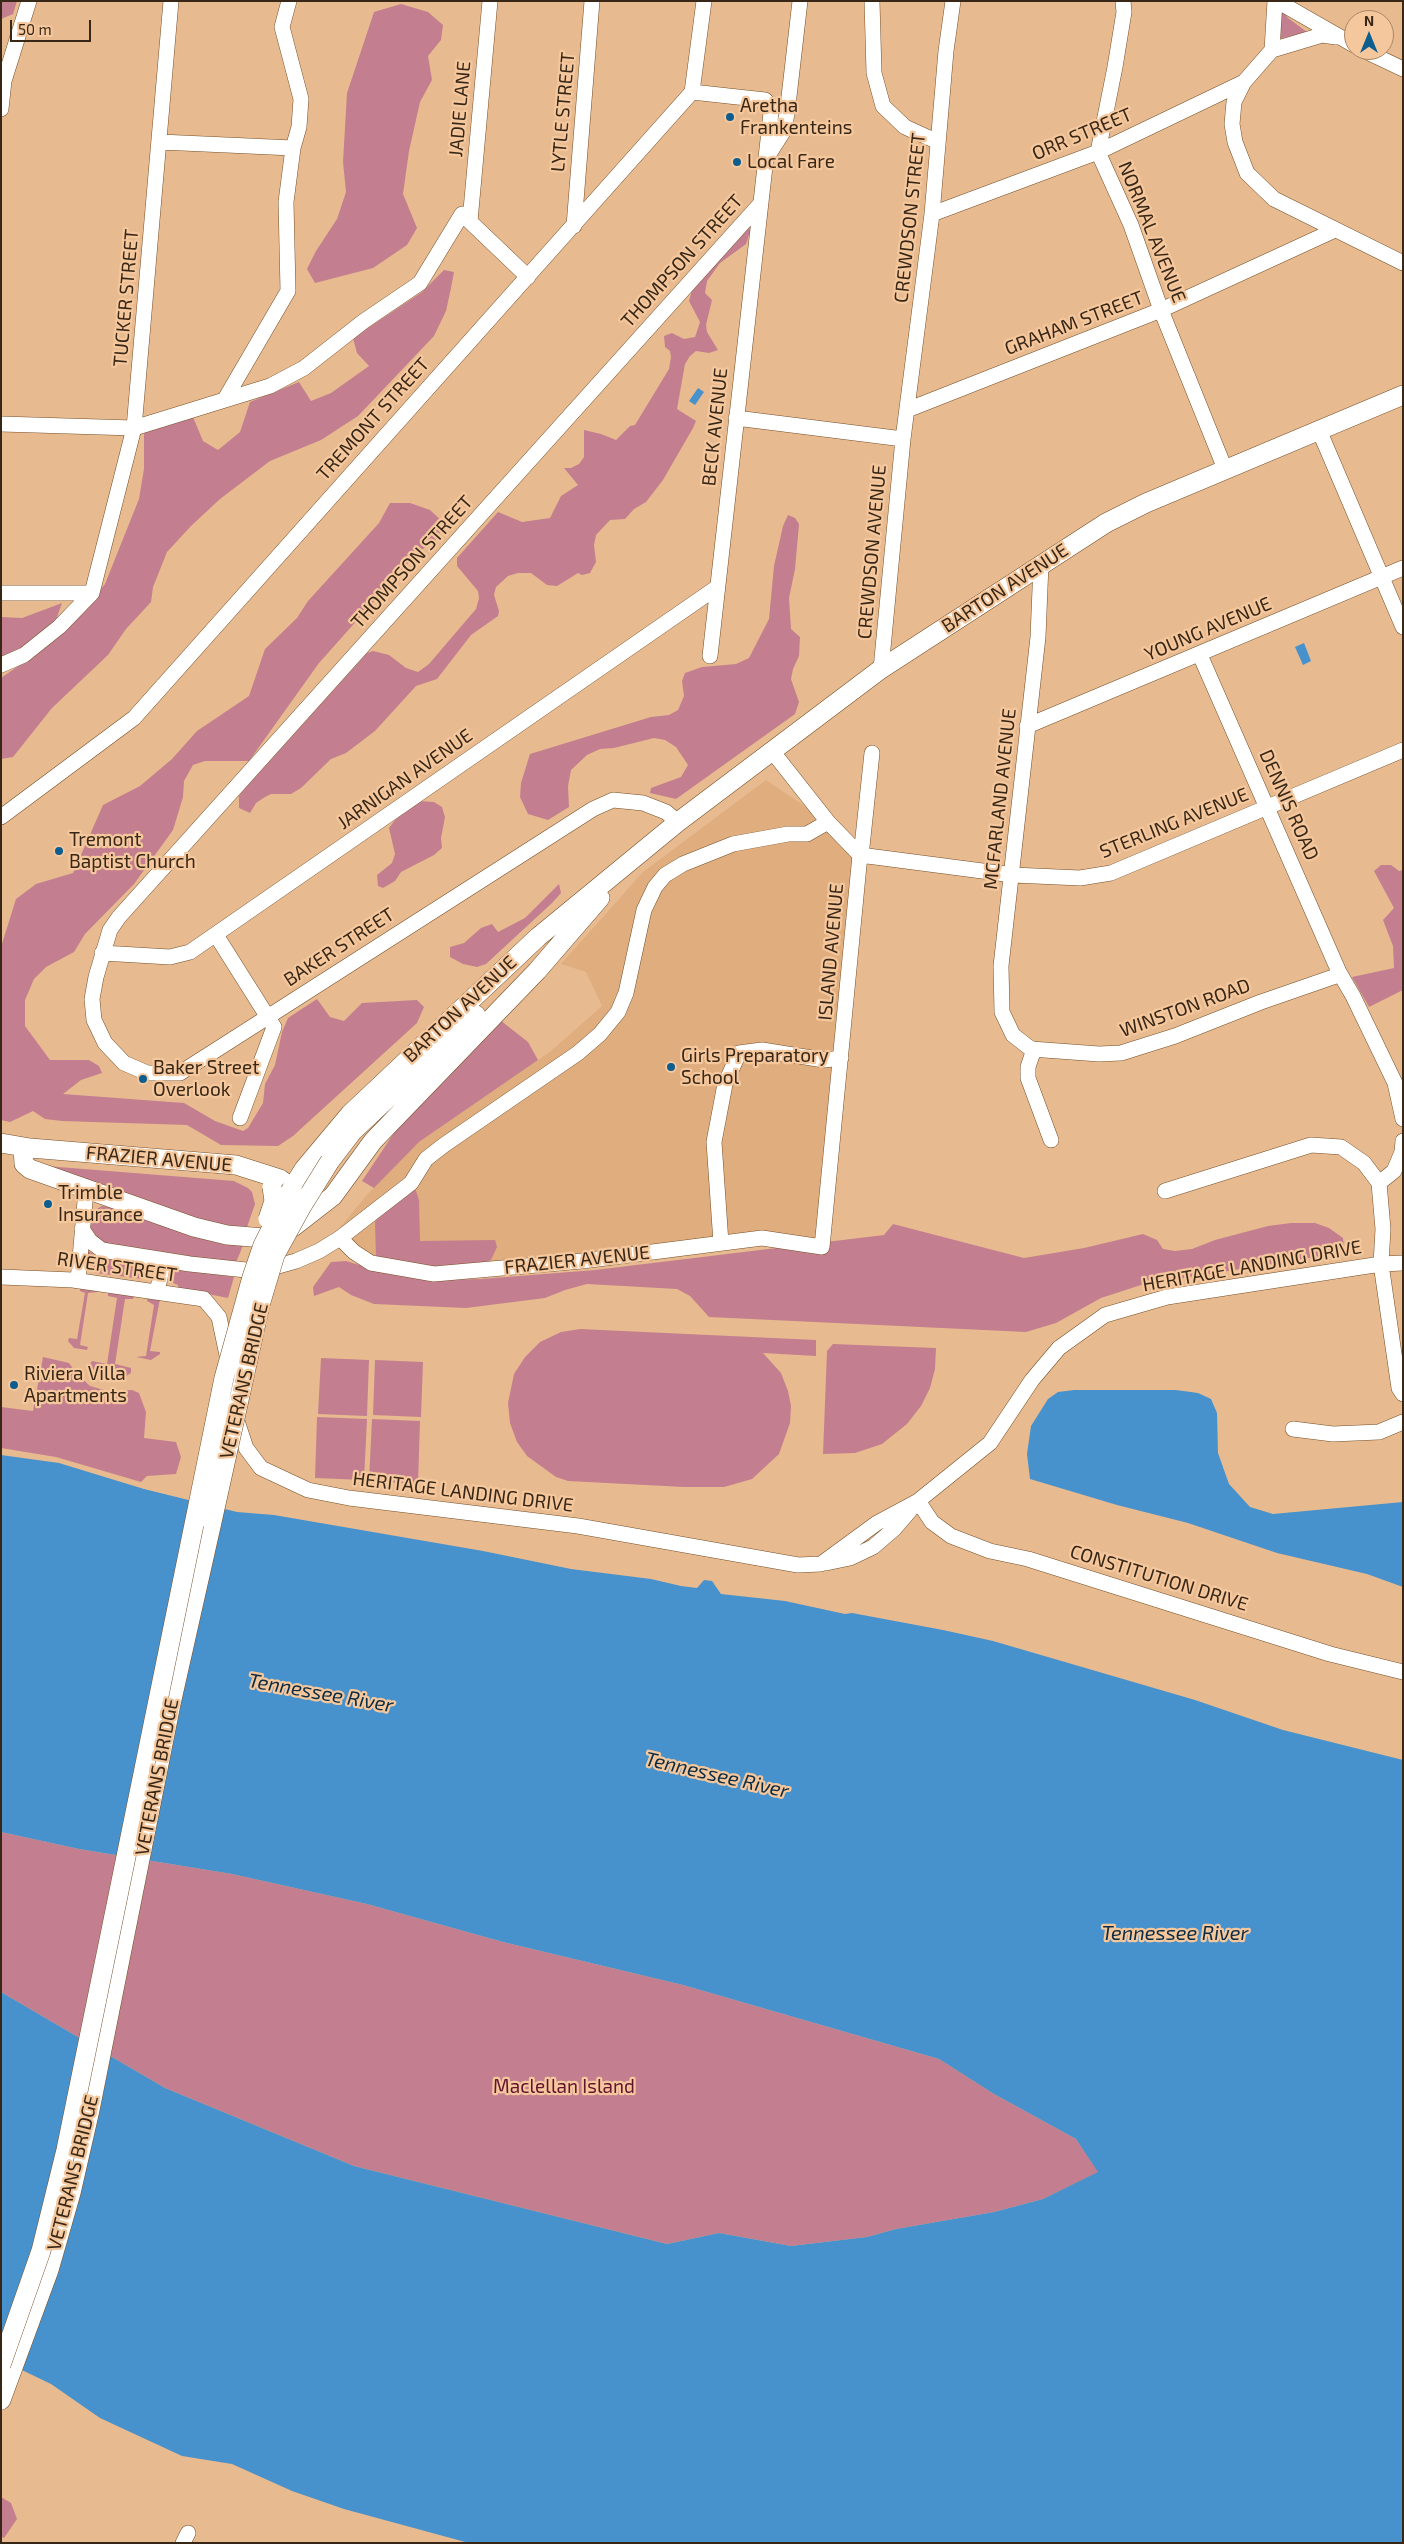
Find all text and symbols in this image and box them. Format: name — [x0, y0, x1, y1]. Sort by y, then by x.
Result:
scale bar — [12, 10, 94, 42]
north arrow — [1344, 10, 1394, 60]
text: N — [1364, 12, 1374, 29]
text: 50 m — [18, 20, 52, 38]
street label: LYTLE STREET — [546, 51, 580, 173]
street label: JADIE LANE — [444, 60, 476, 158]
place label: Aretha Frankenteins — [740, 95, 852, 139]
street label: ORR STREET — [1029, 103, 1135, 165]
marker: Aretha Frankenteins — [724, 111, 736, 123]
street label: CREWDSON STREET — [890, 132, 930, 304]
place label: Local Fare — [747, 151, 835, 173]
marker: Local Fare — [731, 156, 743, 168]
street label: NORMAL AVENUE — [1113, 158, 1191, 306]
street label: THOMPSON STREET — [616, 190, 748, 332]
street label: TUCKER STREET — [109, 228, 143, 368]
street label: GRAHAM STREET — [1001, 286, 1147, 360]
street label: TREMONT STREET — [312, 353, 434, 485]
street label: BECK AVENUE — [697, 367, 733, 487]
street label: CREWDSON AVENUE — [853, 464, 891, 640]
street label: THOMPSON STREET — [346, 491, 478, 633]
street label: BARTON AVENUE — [937, 539, 1073, 637]
street label: YOUNG AVENUE — [1141, 592, 1275, 666]
street label: MCFARLAND AVENUE — [979, 707, 1021, 891]
street label: JARNIGAN AVENUE — [333, 724, 477, 834]
street label: DENNIS ROAD — [1254, 746, 1324, 864]
street label: STERLING AVENUE — [1096, 783, 1252, 863]
place label: Tremont Baptist Church — [69, 829, 196, 873]
marker: Tremont Baptist Church — [53, 845, 65, 857]
street label: ISLAND AVENUE — [814, 882, 848, 1022]
street label: BAKER STREET — [280, 903, 398, 991]
street label: BARTON AVENUE — [399, 951, 521, 1067]
street label: WINSTON ROAD — [1117, 974, 1253, 1042]
place label: Girls Preparatory School — [681, 1045, 829, 1089]
place label: Baker Street Overlook — [153, 1057, 259, 1101]
marker: Girls Preparatory School — [665, 1061, 677, 1073]
marker: Baker Street Overlook — [137, 1073, 149, 1085]
street label: FRAZIER AVENUE — [85, 1141, 233, 1177]
place label: Trimble Insurance — [58, 1182, 143, 1226]
marker: Trimble Insurance — [42, 1198, 54, 1210]
street label: HERITAGE LANDING DRIVE — [1141, 1235, 1363, 1297]
street label: FRAZIER AVENUE — [503, 1241, 651, 1279]
street label: RIVER STREET — [56, 1247, 178, 1287]
street label: VETERANS BRIDGE — [215, 1301, 273, 1461]
place label: Riviera Villa Apartments — [24, 1363, 127, 1407]
marker: Riviera Villa Apartments — [8, 1379, 20, 1391]
street label: HERITAGE LANDING DRIVE — [351, 1467, 575, 1517]
street label: CONSTITUTION DRIVE — [1067, 1540, 1251, 1616]
water label: Tennessee River — [247, 1668, 395, 1718]
street label: VETERANS BRIDGE — [131, 1697, 183, 1857]
water label: Tennessee River — [643, 1747, 791, 1803]
water label: Tennessee River — [1102, 1921, 1248, 1945]
park label: Maclellan Island — [493, 2076, 635, 2098]
street label: VETERANS BRIDGE — [43, 2093, 103, 2253]

